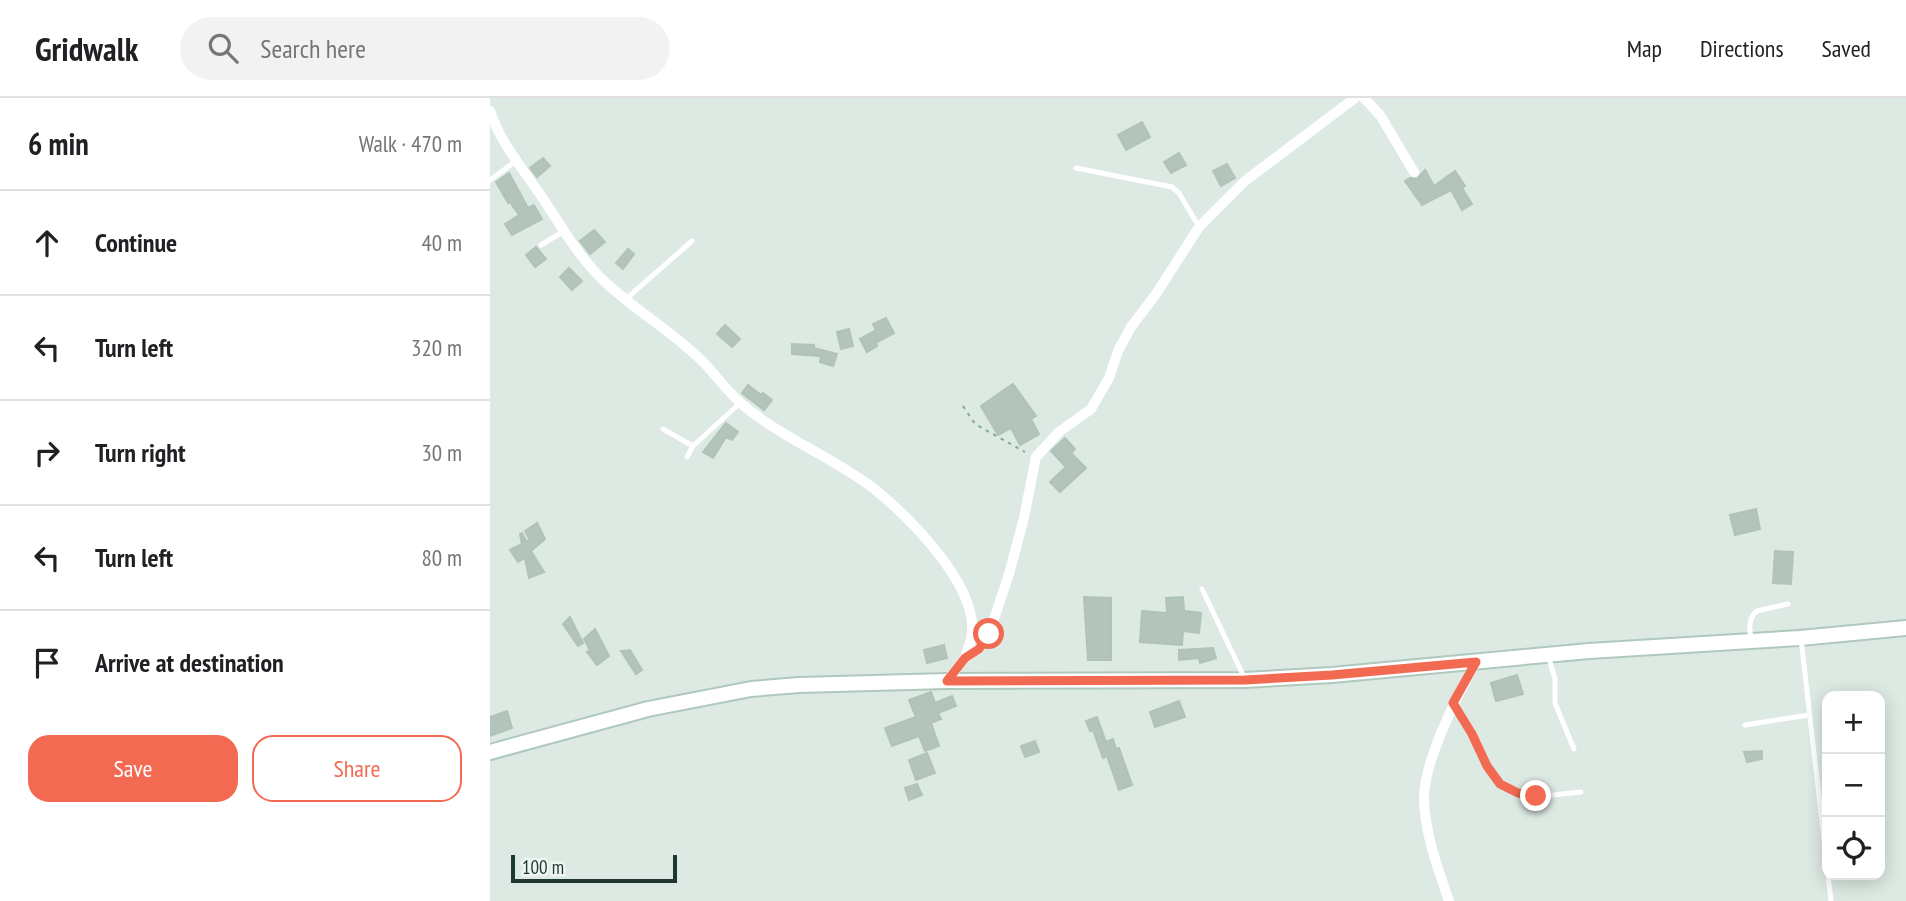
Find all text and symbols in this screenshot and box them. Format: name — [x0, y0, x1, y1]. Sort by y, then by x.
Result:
search box — [180, 17, 670, 80]
text: Gridwalk — [35, 27, 138, 70]
icon: search — [204, 29, 242, 67]
text: Search here — [260, 32, 366, 65]
text: Map — [1627, 33, 1662, 64]
text: Directions — [1700, 33, 1784, 64]
text: Saved — [1822, 33, 1871, 64]
text: 6 min — [28, 124, 89, 163]
text: Walk · 470 m — [359, 129, 462, 158]
icon: ahead — [28, 224, 66, 262]
text: Continue — [95, 226, 177, 259]
text: 40 m — [421, 228, 462, 257]
icon: left — [28, 329, 66, 367]
text: Turn left — [95, 331, 173, 364]
text: 320 m — [411, 333, 462, 362]
icon: right — [28, 434, 66, 472]
text: Turn right — [95, 436, 186, 469]
text: 30 m — [421, 438, 462, 467]
icon: left — [28, 539, 66, 577]
text: Turn left — [95, 541, 173, 574]
text: 80 m — [421, 543, 462, 572]
route start — [973, 618, 1004, 649]
icon: arrive — [28, 644, 66, 682]
text: Arrive at destination — [95, 646, 284, 679]
map controls — [1822, 691, 1885, 880]
button: + — [1822, 691, 1885, 754]
button: Save — [28, 735, 238, 802]
button: Share — [252, 735, 462, 802]
button: − — [1822, 754, 1885, 817]
route end — [1520, 780, 1551, 811]
button: locate — [1822, 817, 1885, 880]
scale bar — [511, 852, 677, 884]
text: 100 m — [522, 855, 564, 879]

